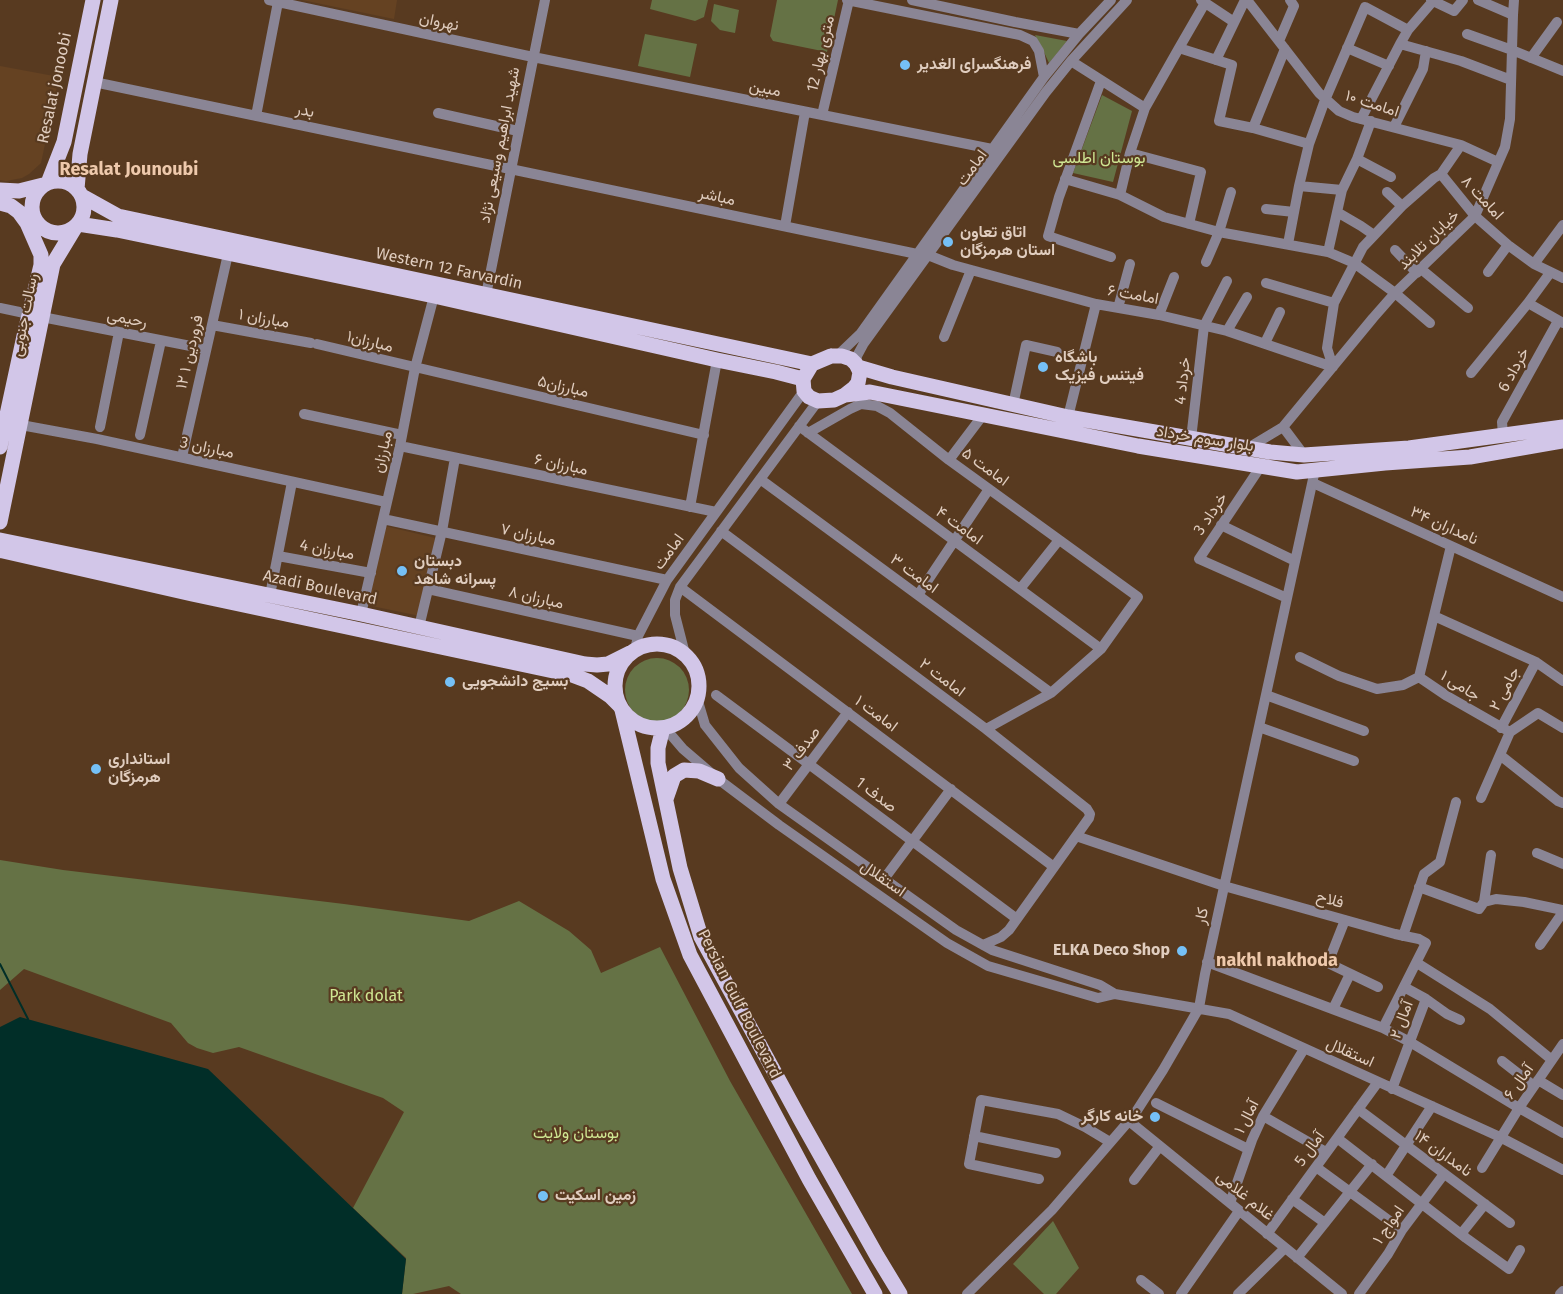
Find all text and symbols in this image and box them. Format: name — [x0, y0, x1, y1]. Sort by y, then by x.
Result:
street label: نهروان — [417, 8, 461, 36]
street label: 12 متری بهار — [803, 14, 839, 94]
street label: Resalat jonoobi — [34, 31, 76, 145]
place label: فرهنگسرای الغدیر — [917, 55, 1031, 75]
marker: فرهنگسرای الغدیر — [898, 58, 912, 72]
street label: شهید ابراهیم وسیعی نژاد — [475, 65, 525, 225]
street label: مبین — [747, 77, 783, 101]
street label: امامت ۱۰ — [1343, 86, 1401, 122]
street label: بدر — [294, 100, 316, 122]
street label: امامت — [953, 146, 991, 190]
park label: بوستان اطلسی — [1053, 149, 1145, 169]
district label: Resalat Jounoubi — [60, 159, 198, 181]
street label: امامت ۸ — [1457, 172, 1507, 224]
street label: مباشر — [697, 184, 737, 210]
street label: خیابان تلابند — [1394, 206, 1464, 274]
place label: اتاق تعاون استان هرمزگان — [960, 223, 1055, 261]
marker: اتاق تعاون استان هرمزگان — [941, 235, 955, 249]
street label: Western 12 Farvardin — [374, 244, 524, 294]
street label: رسالت جنوبی — [8, 272, 42, 358]
street label: امامت ۶ — [1106, 281, 1160, 309]
street label: مبارزان ۱ — [237, 305, 291, 333]
street label: رحیمی — [105, 306, 149, 332]
street label: ۱۲ فروردین ۱ — [172, 313, 208, 391]
street label: مبارزان۱ — [345, 327, 395, 357]
street label: خرداد 6 — [1494, 345, 1534, 395]
place label: باشگاه فیتنس فیزیک — [1055, 348, 1144, 386]
street label: خرداد 4 — [1171, 356, 1195, 406]
marker: باشگاه فیتنس فیزیک — [1036, 360, 1050, 374]
street label: مبارزان۵ — [536, 372, 590, 402]
street label: بلوار سوم خرداد — [1155, 422, 1255, 456]
street label: مبارزان — [369, 429, 397, 475]
street label: مبارزان 3 — [178, 433, 236, 463]
street label: امامت ۵ — [958, 444, 1012, 490]
street label: مبارزان ۶ — [532, 450, 590, 480]
street label: خرداد 3 — [1190, 489, 1232, 539]
street label: امامت ۴ — [932, 503, 986, 549]
street label: نامداران ۳۴ — [1407, 503, 1481, 549]
street label: مبارزان ۷ — [499, 520, 557, 550]
street label: امامت — [650, 530, 688, 574]
street label: مبارزان 4 — [298, 536, 356, 564]
street label: امامت ۳ — [886, 550, 942, 598]
place label: دبستان پسرانه شاهد — [414, 552, 496, 590]
marker: دبستان پسرانه شاهد — [395, 564, 409, 578]
street label: Azadi Boulevard — [261, 567, 379, 609]
street label: مبارزان ۸ — [507, 582, 565, 614]
street label: امامت ۲ — [915, 655, 969, 701]
street label: جامی ۲ — [1486, 664, 1524, 714]
street label: جامی ۱ — [1437, 666, 1483, 706]
place label: بسیج دانشجویی — [462, 672, 568, 692]
marker: بسیج دانشجویی — [443, 675, 457, 689]
street label: امامت ۱ — [851, 692, 901, 736]
street label: صدف ۳ — [779, 723, 825, 775]
place label: استانداری هرمزگان — [108, 750, 170, 788]
marker: استانداری هرمزگان — [89, 762, 103, 776]
street label: صدف 1 — [851, 773, 901, 817]
street label: استقلال — [857, 857, 909, 901]
street label: فلاح — [1314, 887, 1346, 913]
street label: کار — [1191, 906, 1213, 926]
street label: Persian Gulf Boulevard — [693, 926, 785, 1082]
place label: ELKA Deco Shop — [1053, 941, 1170, 961]
marker: ELKA Deco Shop — [1175, 944, 1189, 958]
district label: nakhl nakhoda — [1216, 950, 1338, 972]
park label: Park dolat — [329, 987, 403, 1007]
street label: آمال ۲ — [1386, 998, 1418, 1042]
street label: استقلال — [1323, 1034, 1377, 1072]
street label: آمال ۶ — [1500, 1061, 1538, 1103]
street label: آمال ۱ — [1230, 1097, 1264, 1137]
place label: خانه کارگر — [1081, 1107, 1143, 1127]
marker: خانه کارگر — [1148, 1110, 1162, 1124]
park label: بوستان ولایت — [533, 1124, 619, 1144]
street label: نامداران ۱۴ — [1410, 1127, 1476, 1181]
street label: آمال 5 — [1291, 1128, 1329, 1170]
street label: غلام غلامی — [1212, 1167, 1278, 1225]
place label: زمین اسکیت — [555, 1186, 636, 1206]
marker: زمین اسکیت — [536, 1189, 550, 1203]
street label: امواج ۱ — [1369, 1202, 1409, 1248]

